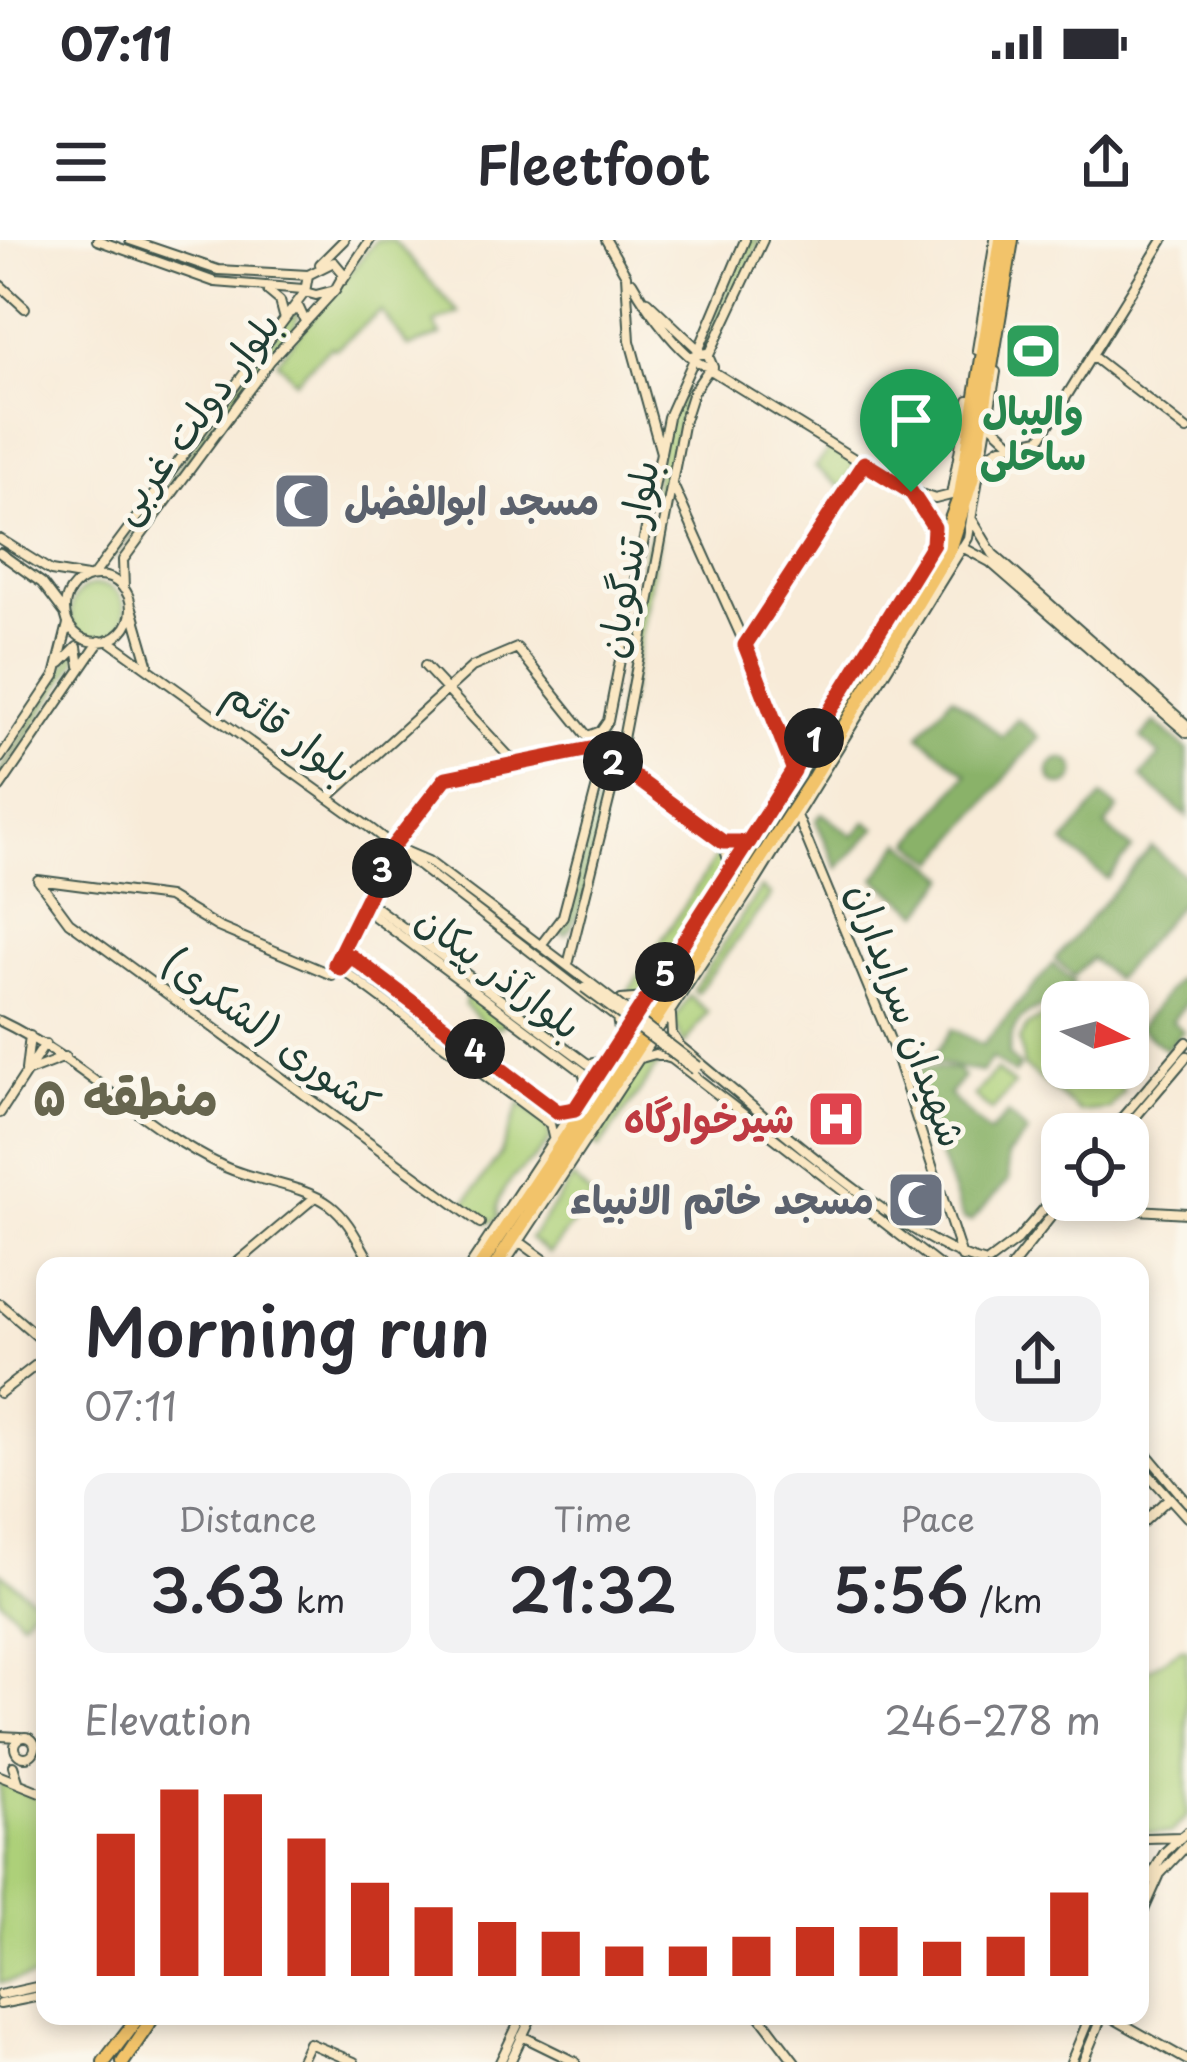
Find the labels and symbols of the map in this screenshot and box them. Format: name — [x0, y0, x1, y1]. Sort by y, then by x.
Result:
street label: بلوار دولت غربی — [93, 297, 293, 534]
sports icon: والیبال ساحلی — [1002, 320, 1064, 382]
pin — [860, 369, 962, 492]
place label: والیبال ساحلی — [980, 379, 1086, 483]
street label: بلوار تندگویان — [579, 455, 672, 662]
place label: مسجد ابوالفضل — [344, 469, 599, 528]
mosque icon: مسجد ابوالفضل — [271, 470, 333, 532]
street label: بلوار قائم — [212, 662, 367, 798]
pin: 1 — [784, 708, 844, 768]
pin: 2 — [583, 731, 643, 791]
pin: 3 — [352, 838, 412, 898]
street label: شهیدان سرایداران — [834, 874, 985, 1155]
street label: بلوارآذر پیکان — [405, 888, 596, 1052]
street label: کشوری (لشکری) — [151, 932, 394, 1130]
pin: 5 — [635, 942, 695, 1002]
north arrow — [1041, 981, 1149, 1089]
pin: 4 — [445, 1019, 505, 1079]
district label: منطقه ۵ — [32, 1055, 218, 1132]
place label: شیرخوارگاه — [624, 1087, 794, 1146]
hospital icon: شیرخوارگاه — [805, 1088, 867, 1150]
place label: مسجد خاتم الانبیاء — [570, 1168, 874, 1230]
mosque icon: مسجد خاتم الانبیاء — [885, 1169, 947, 1231]

